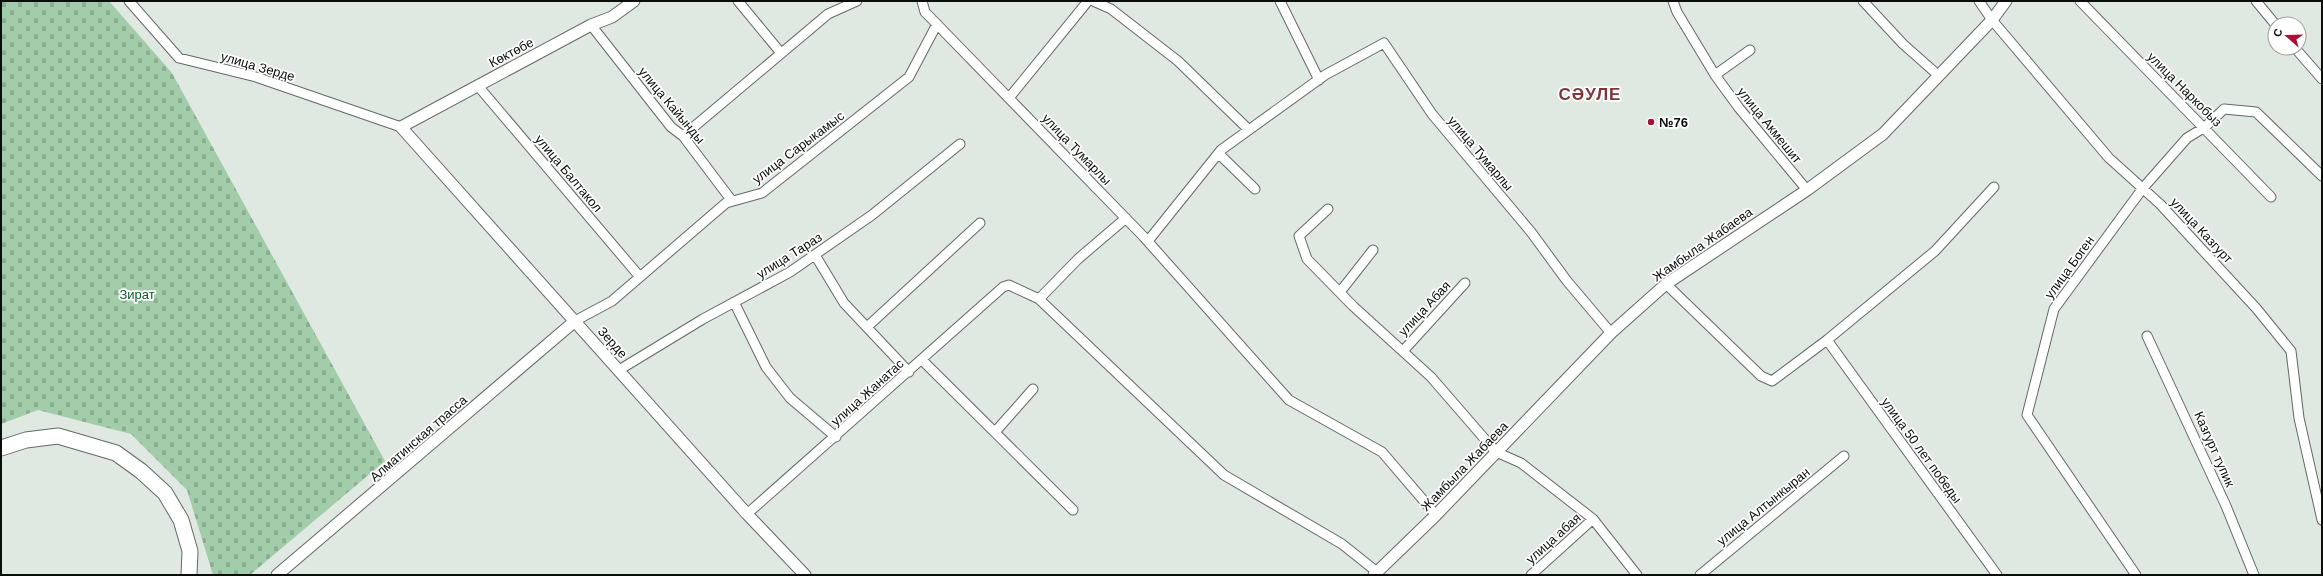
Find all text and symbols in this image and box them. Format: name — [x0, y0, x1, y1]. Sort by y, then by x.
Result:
north arrow — [2267, 16, 2307, 56]
text: С — [2271, 27, 2285, 38]
street label: Көктөбе — [486, 34, 536, 70]
street label: улица Зерде — [219, 49, 297, 84]
street label: улица Наркобыз — [2144, 49, 2225, 130]
street label: улица Кайынды — [635, 64, 708, 146]
street label: улица Акмешит — [1734, 84, 1805, 166]
district label: СӘУЛЕ — [1559, 85, 1621, 104]
street label: улица Сарыкамыс — [750, 108, 847, 187]
street label: улица Тумарлы — [1039, 111, 1114, 188]
street label: улица Тумарлы — [1445, 113, 1516, 194]
place label: №76 — [1659, 115, 1688, 130]
marker: №76 — [1646, 117, 1656, 127]
street label: улица Балтакол — [532, 132, 605, 215]
street label: улица Казгурт — [2168, 195, 2236, 266]
street label: Жамбыла Жабаева — [1650, 204, 1756, 285]
street label: улица Тараз — [754, 229, 825, 281]
street label: улица Боген — [2042, 233, 2097, 302]
street label: улица Абая — [1395, 278, 1454, 339]
park label: Зират — [119, 287, 155, 302]
street label: Зерде — [595, 324, 631, 361]
street label: улица Жанатас — [828, 356, 907, 429]
street label: Алматинская трасса — [367, 392, 470, 485]
street label: улица 50 лет победы — [1878, 395, 1965, 506]
street label: Казгурт тупик — [2191, 409, 2238, 489]
street label: Жамбыла Жабаева — [1418, 418, 1511, 514]
street label: улица Алтынкыран — [1714, 464, 1813, 548]
street label: улица абая — [1523, 510, 1584, 567]

